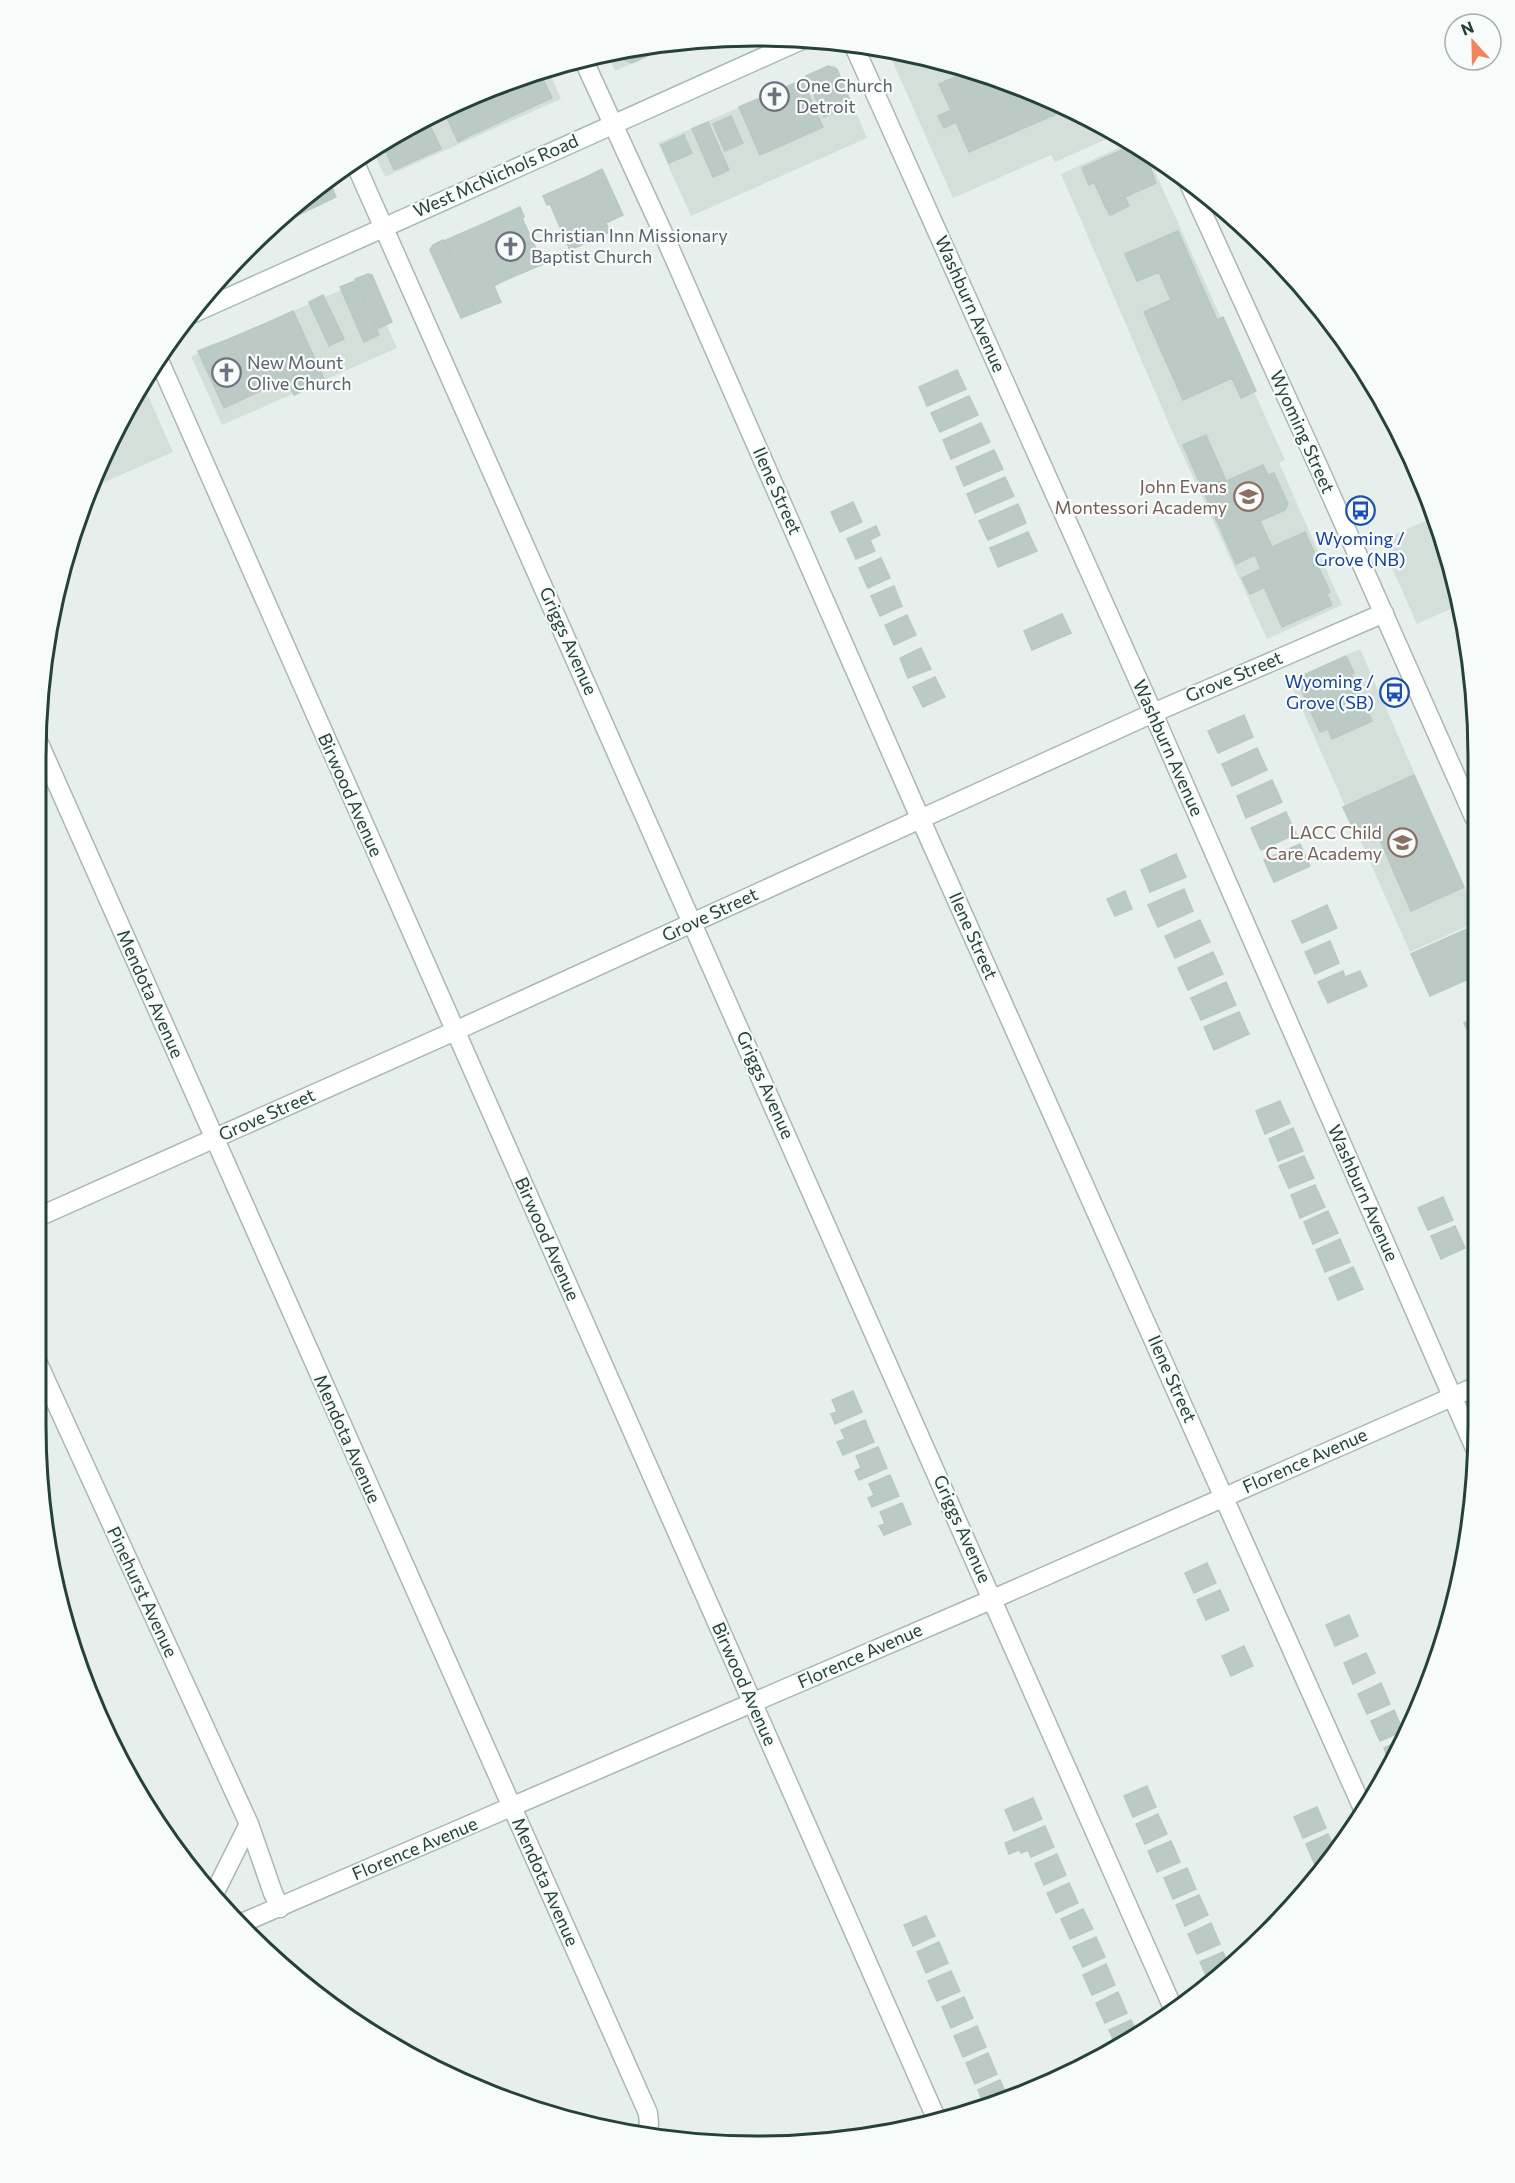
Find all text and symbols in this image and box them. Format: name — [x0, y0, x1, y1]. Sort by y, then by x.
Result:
north arrow — [1443, 12, 1503, 72]
text: N — [1458, 17, 1476, 39]
place label: One Church Detroit — [796, 74, 893, 117]
church icon: One Church Detroit — [759, 80, 791, 112]
street label: West McNichols Road — [410, 129, 581, 221]
place label: Christian Inn Missionary Baptist Church — [531, 224, 728, 267]
church icon: Christian Inn Missionary Baptist Church — [494, 230, 526, 262]
street label: Washburn Avenue — [931, 232, 1011, 375]
place label: New Mount Olive Church — [247, 351, 352, 394]
church icon: New Mount Olive Church — [210, 357, 242, 389]
street label: Wyoming Street — [1266, 367, 1340, 496]
street label: Ilene Street — [749, 444, 807, 538]
place label: John Evans Montessori Academy — [1055, 475, 1227, 518]
school or university icon: John Evans Montessori Academy — [1232, 481, 1264, 513]
bus stop icon: Wyoming / Grove (NB) — [1344, 494, 1376, 526]
place label: Wyoming / Grove (NB) — [1314, 527, 1406, 570]
street label: Griggs Avenue — [535, 583, 603, 698]
street label: Grove Street — [1182, 646, 1285, 706]
place label: Wyoming / Grove (SB) — [1285, 670, 1374, 713]
street label: Washburn Avenue — [1129, 676, 1209, 819]
bus stop icon: Wyoming / Grove (SB) — [1379, 676, 1411, 708]
street label: Birwood Avenue — [314, 729, 388, 860]
place label: LACC Child Care Academy — [1265, 821, 1382, 864]
school or university icon: LACC Child Care Academy — [1387, 827, 1419, 859]
street label: Grove Street — [658, 882, 761, 946]
street label: Ilene Street — [945, 889, 1003, 983]
street label: Mendota Avenue — [113, 926, 189, 1061]
street label: Griggs Avenue — [732, 1027, 800, 1142]
street label: Grove Street — [215, 1083, 318, 1145]
street label: Washburn Avenue — [1324, 1121, 1404, 1264]
street label: Birwood Avenue — [511, 1173, 585, 1304]
street label: Ilene Street — [1144, 1332, 1202, 1426]
street label: Mendota Avenue — [310, 1371, 386, 1506]
street label: Florence Avenue — [1239, 1423, 1370, 1497]
street label: Griggs Avenue — [929, 1471, 997, 1586]
street label: Pinehurst Avenue — [103, 1523, 183, 1661]
street label: Birwood Avenue — [708, 1618, 782, 1749]
street label: Florence Avenue — [794, 1618, 925, 1692]
street label: Florence Avenue — [349, 1812, 481, 1884]
street label: Mendota Avenue — [508, 1814, 584, 1949]

